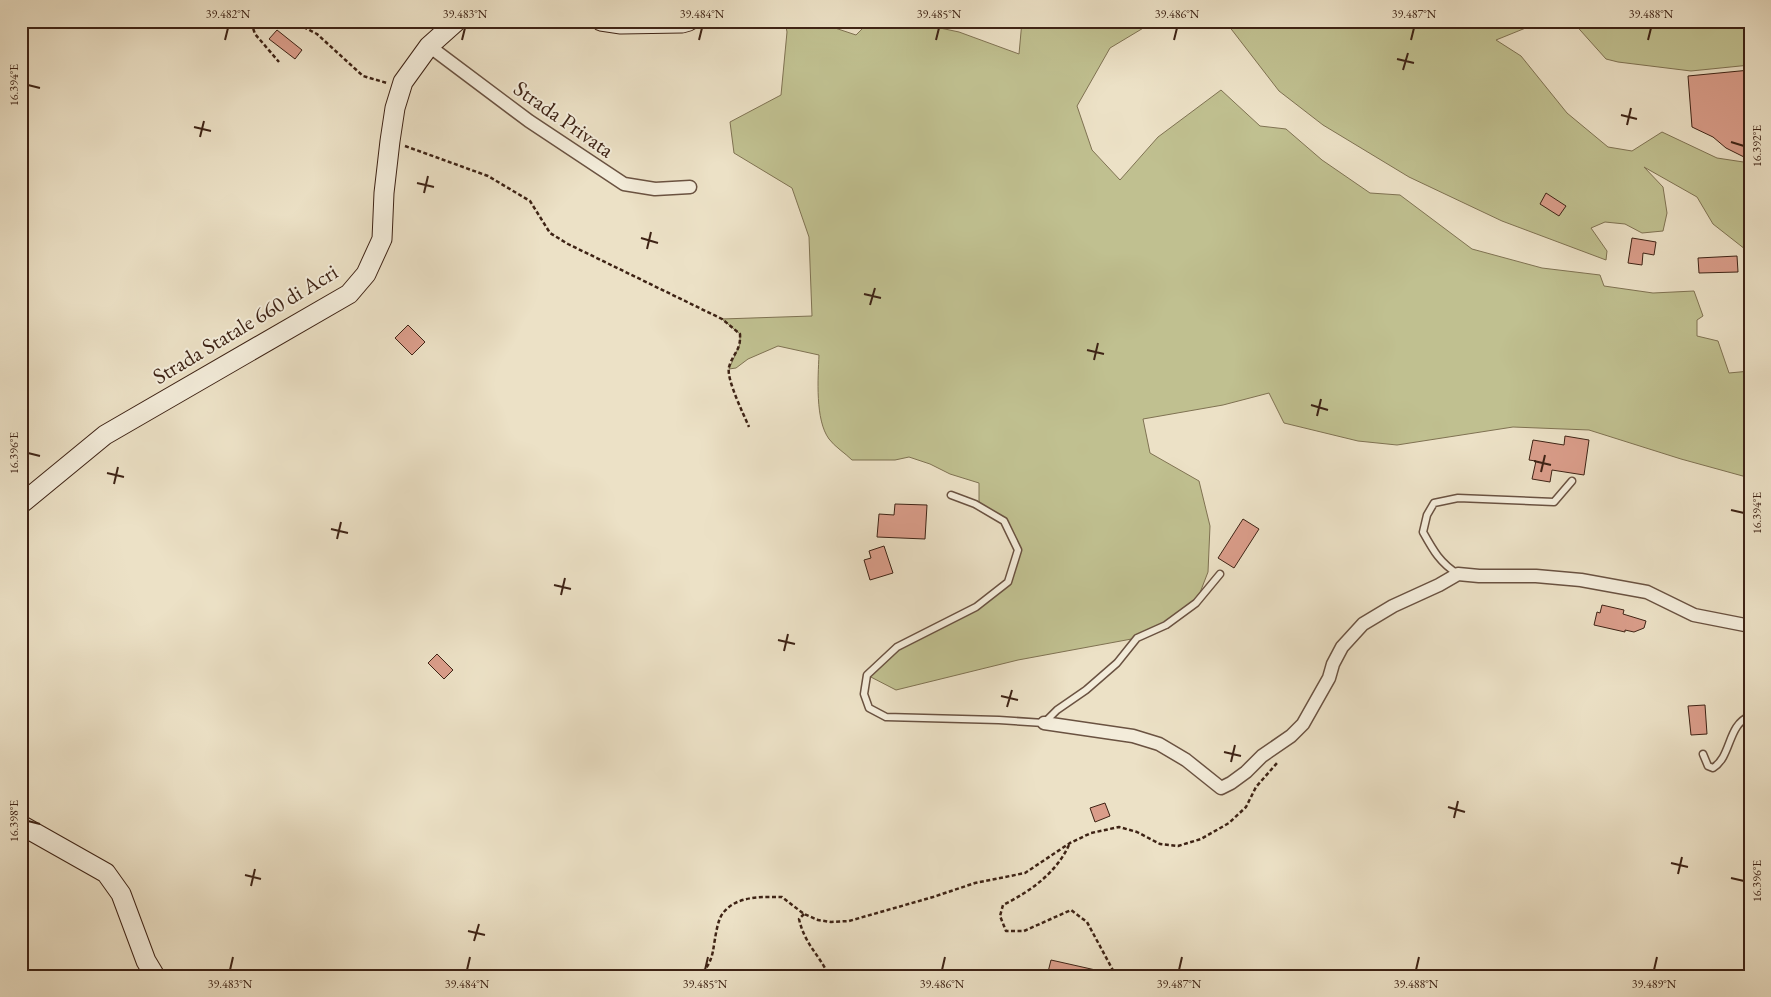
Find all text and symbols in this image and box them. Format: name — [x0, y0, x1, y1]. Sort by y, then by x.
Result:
text: 39.482°N — [206, 6, 251, 22]
text: 39.483°N — [443, 6, 488, 22]
text: 39.484°N — [680, 6, 725, 22]
text: 39.485°N — [917, 6, 962, 22]
text: 39.486°N — [1155, 6, 1200, 22]
text: 39.487°N — [1392, 6, 1437, 22]
text: 39.488°N — [1629, 6, 1674, 22]
text: 16.394°E — [6, 64, 22, 106]
street label: Strada Privata — [508, 74, 620, 164]
text: 16.392°E — [1749, 125, 1765, 167]
street label: Strada Statale 660 di Acri — [147, 257, 343, 391]
text: 16.396°E — [6, 432, 22, 474]
text: 16.394°E — [1749, 492, 1765, 534]
text: 16.398°E — [6, 800, 22, 842]
text: 16.396°E — [1749, 860, 1765, 902]
text: 39.483°N — [208, 976, 253, 992]
text: 39.484°N — [445, 976, 490, 992]
text: 39.485°N — [683, 976, 728, 992]
text: 39.486°N — [920, 976, 965, 992]
text: 39.487°N — [1157, 976, 1202, 992]
text: 39.488°N — [1394, 976, 1439, 992]
text: 39.489°N — [1632, 976, 1677, 992]

